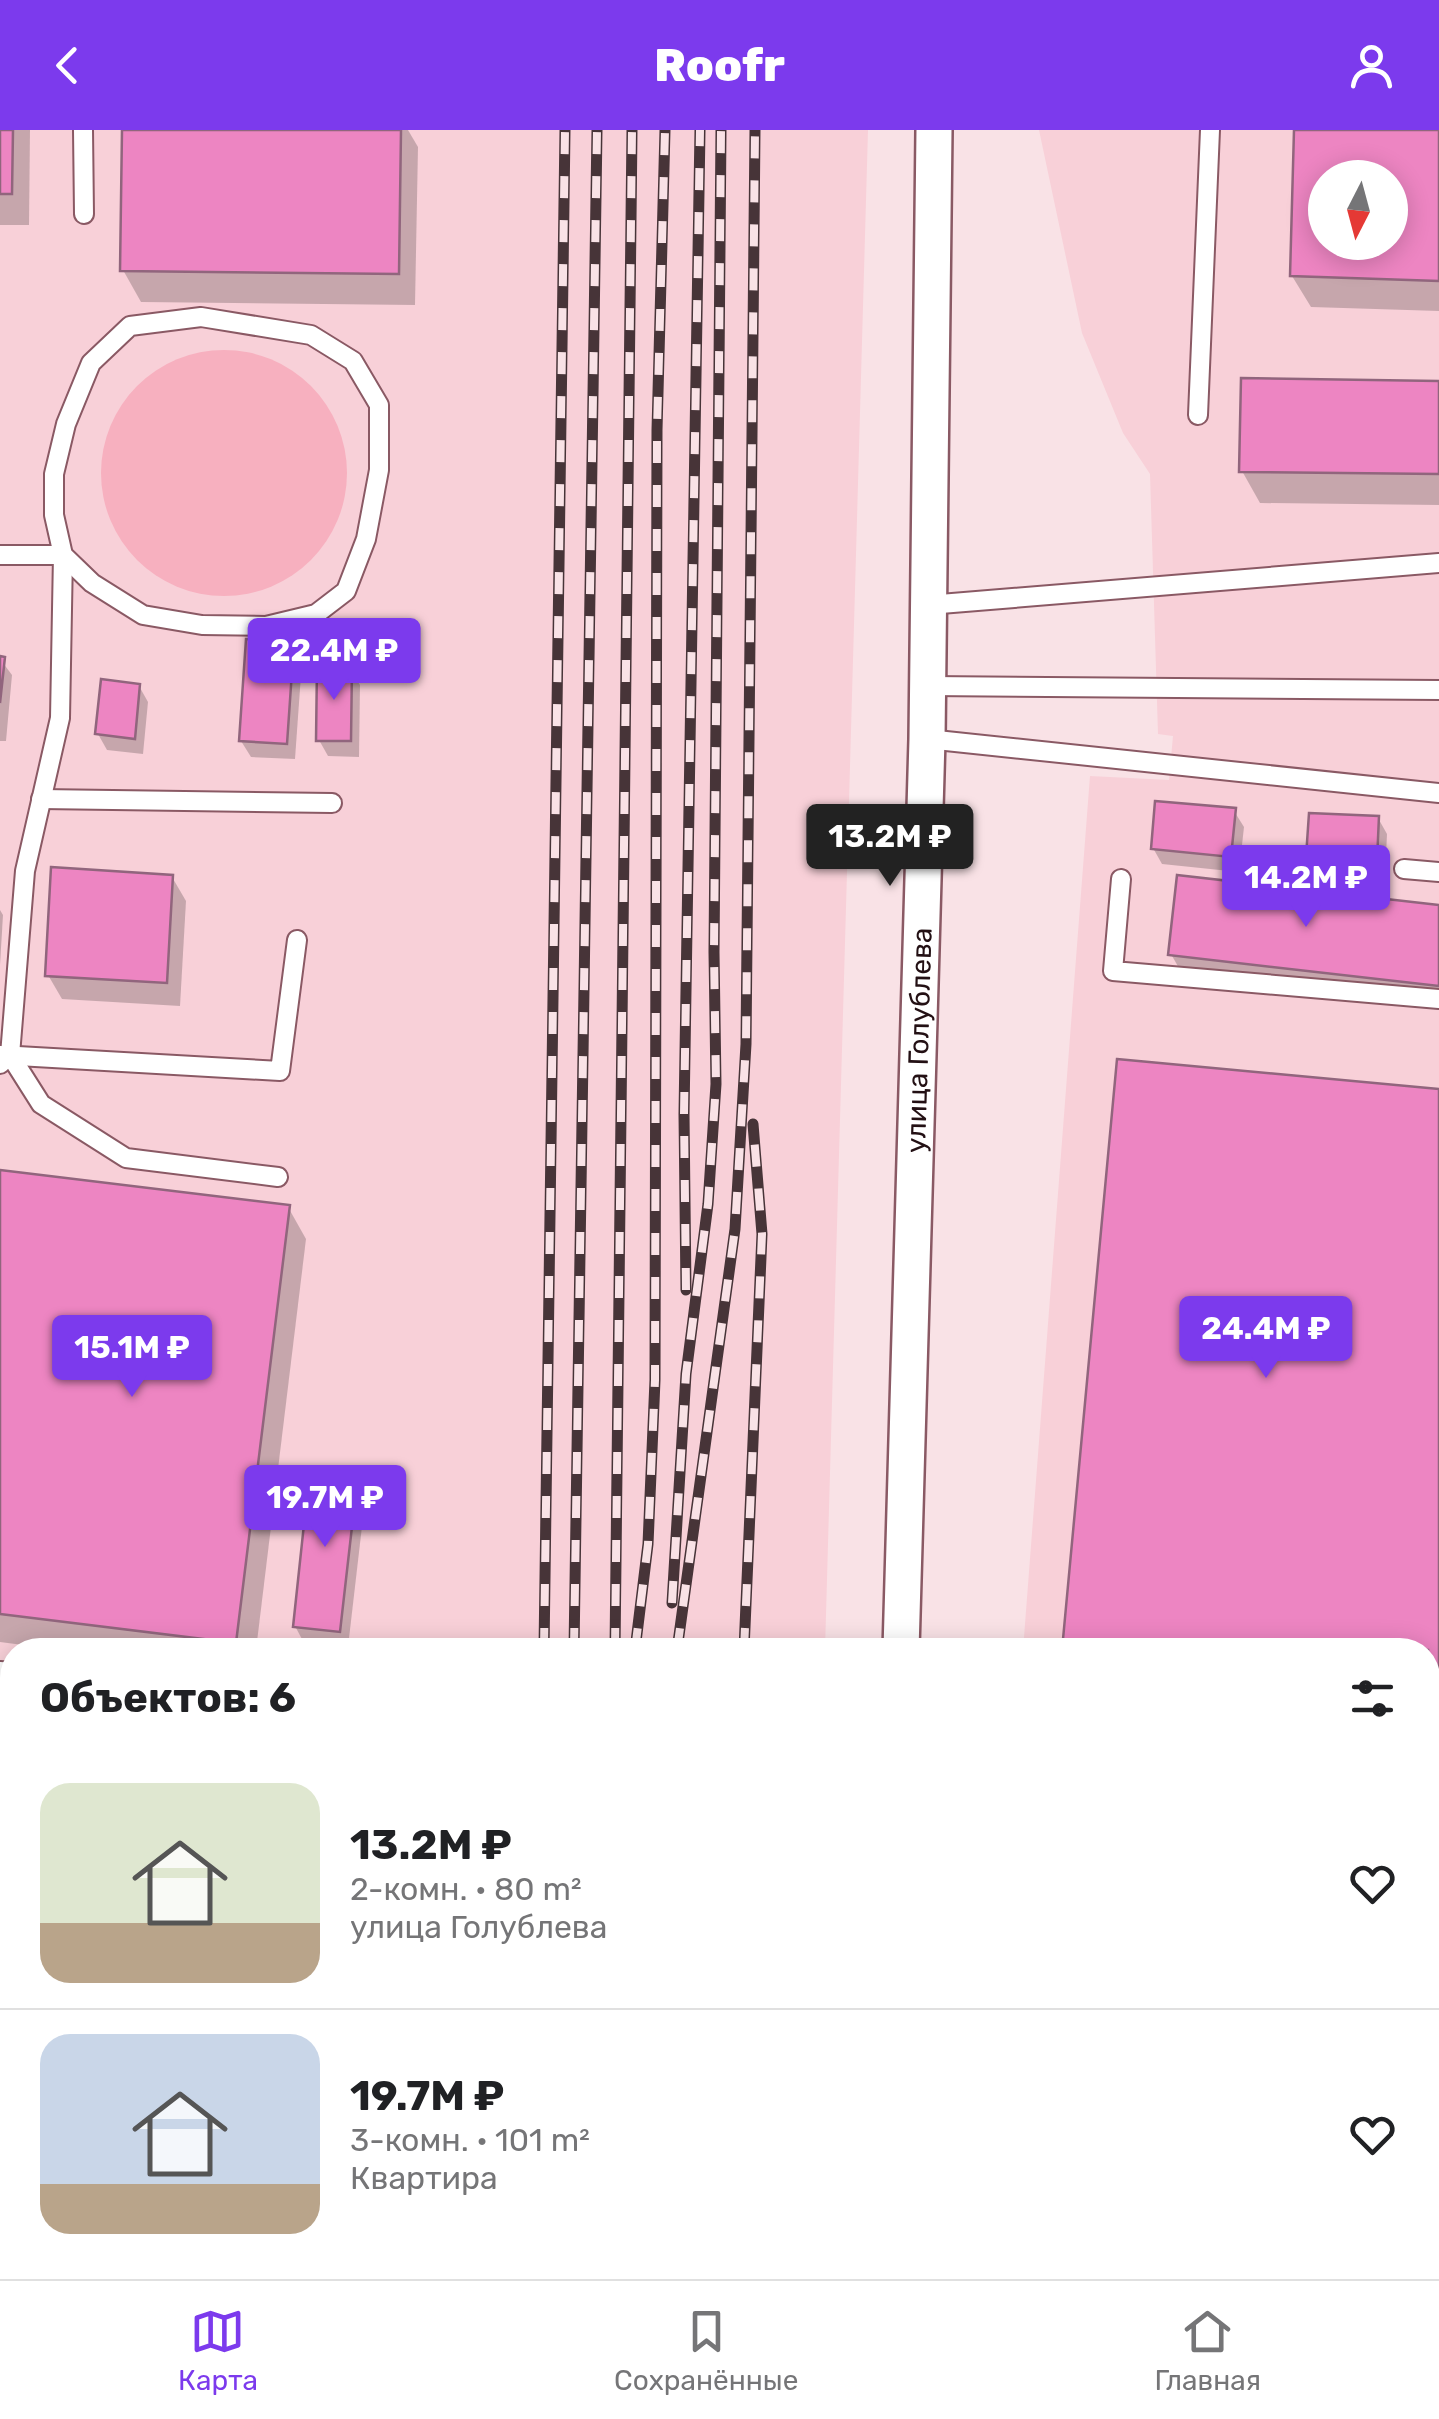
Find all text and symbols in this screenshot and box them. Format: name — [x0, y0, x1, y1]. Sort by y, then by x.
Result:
icon: back — [40, 38, 95, 93]
icon: person — [1344, 38, 1399, 93]
text: Roofr — [654, 39, 785, 92]
north arrow — [1308, 160, 1408, 260]
map controls — [1308, 160, 1408, 260]
pin: 22.4M ₽ — [242, 618, 426, 703]
text: 22.4M ₽ — [270, 631, 398, 669]
pin: 13.2M ₽ — [798, 804, 982, 889]
text: 13.2M ₽ — [828, 817, 952, 855]
pin: 14.2M ₽ — [1214, 845, 1398, 930]
text: 14.2M ₽ — [1244, 858, 1368, 896]
street label: улица Голублева — [899, 927, 938, 1153]
pin: 24.4M ₽ — [1174, 1296, 1358, 1381]
text: 24.4M ₽ — [1201, 1309, 1331, 1347]
pin: 15.1M ₽ — [40, 1315, 224, 1400]
text: 15.1M ₽ — [74, 1328, 190, 1366]
pin: 19.7M ₽ — [233, 1465, 417, 1550]
text: 19.7M ₽ — [266, 1478, 384, 1516]
icon: filters — [1345, 1671, 1400, 1726]
text: Объектов: 6 — [40, 1673, 296, 1723]
text: 13.2M ₽ — [350, 1820, 512, 1870]
icon: home — [120, 1823, 240, 1943]
icon: heart — [1345, 1856, 1400, 1911]
text: 2-комн. · 80 m² — [350, 1870, 582, 1908]
text: улица Голублева — [350, 1908, 608, 1946]
text: 19.7M ₽ — [350, 2071, 504, 2121]
icon: home — [120, 2074, 240, 2194]
icon: heart — [1345, 2107, 1400, 2162]
text: 3-комн. · 101 m² — [350, 2121, 590, 2159]
text: Квартира — [350, 2159, 498, 2197]
tab: Карта — [178, 2304, 258, 2397]
tab: Сохранённые — [614, 2304, 798, 2397]
tab: Главная — [1154, 2304, 1261, 2397]

